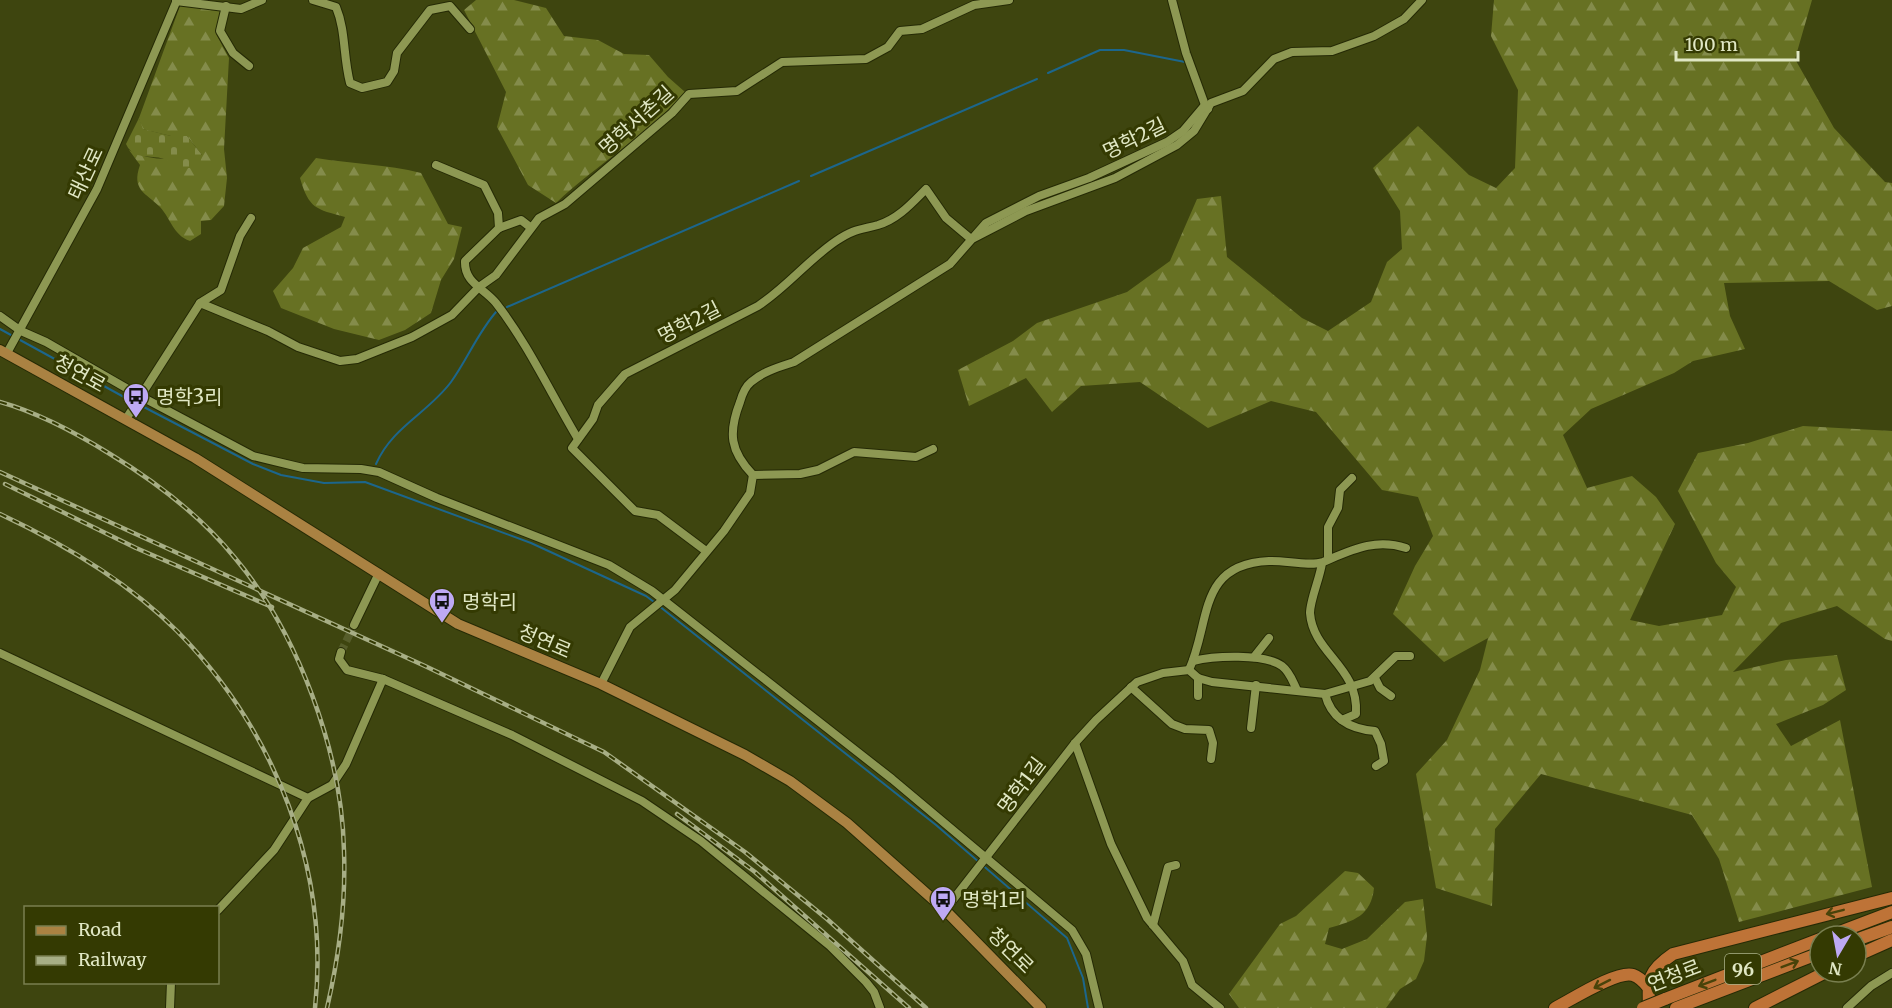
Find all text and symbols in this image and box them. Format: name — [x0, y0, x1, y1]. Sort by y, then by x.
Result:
scale bar — [1676, 24, 1798, 62]
text: 100 m — [1685, 33, 1738, 56]
street label: 명학서촌길 — [593, 80, 679, 160]
street label: 명학2길 — [1098, 112, 1170, 164]
street label: 태산로 — [62, 143, 108, 203]
street label: 명학2길 — [653, 296, 725, 348]
street label: 청연로 — [50, 349, 110, 397]
bus stop icon: 명학3리 — [121, 381, 151, 419]
place label: 명학3리 — [156, 384, 223, 409]
bus stop icon: 명학리 — [427, 586, 457, 624]
place label: 명학리 — [462, 589, 517, 614]
street label: 청연로 — [515, 619, 575, 663]
street label: 명학1길 — [992, 752, 1050, 818]
bus stop icon: 명학1리 — [928, 884, 958, 922]
place label: 명학1리 — [962, 887, 1026, 912]
legend — [24, 906, 219, 984]
one-way arrow — [1826, 906, 1845, 918]
text: Road — [78, 918, 122, 941]
street label: 청연로 — [983, 922, 1039, 978]
north arrow — [1808, 924, 1868, 984]
text: Railway — [78, 948, 147, 971]
street label: 연청로 — [1644, 953, 1704, 997]
road number: 96 — [1725, 954, 1761, 984]
one-way arrow — [1780, 958, 1798, 969]
text: N — [1827, 958, 1843, 980]
one-way arrow — [1593, 978, 1611, 990]
one-way arrow — [1698, 978, 1716, 989]

